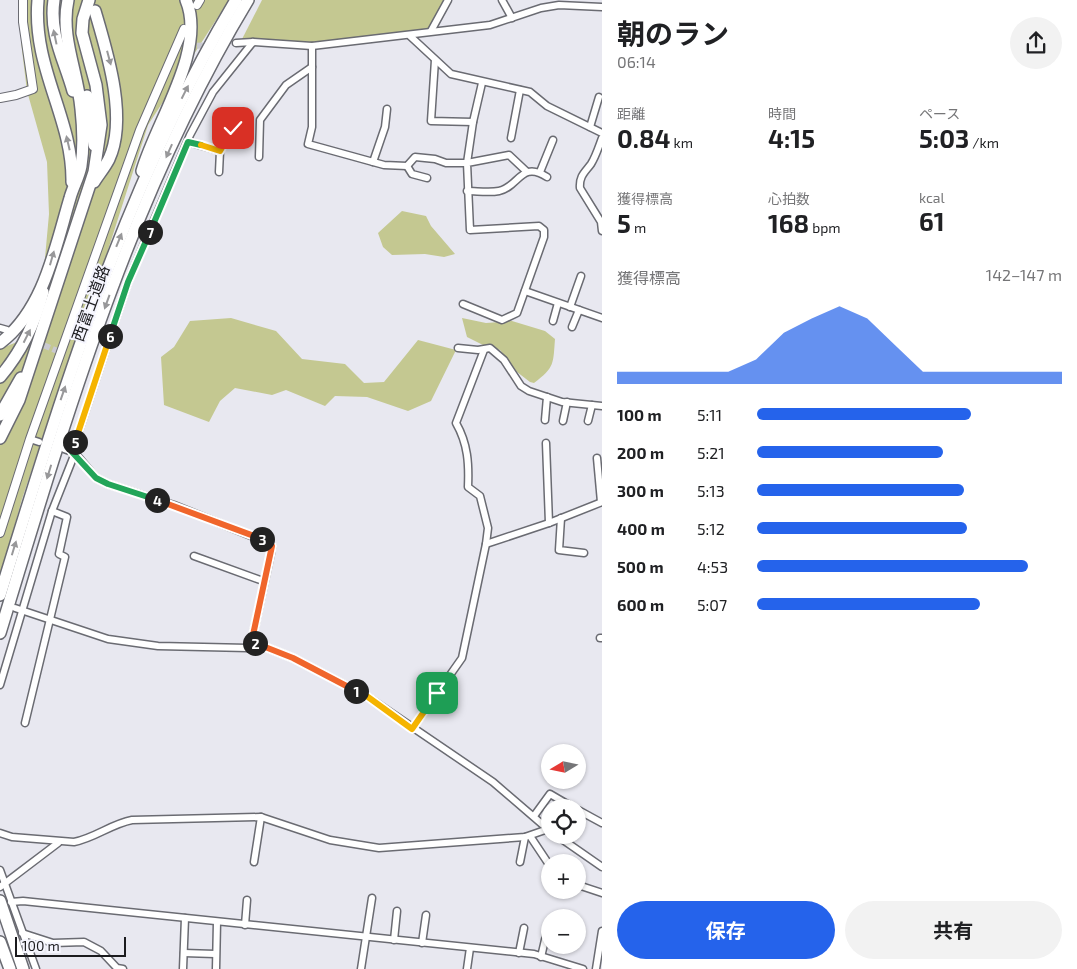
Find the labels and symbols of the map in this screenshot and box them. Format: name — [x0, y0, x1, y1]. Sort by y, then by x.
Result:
one-way arrow — [51, 29, 59, 44]
one-way arrow — [105, 50, 113, 65]
one-way arrow — [181, 85, 189, 100]
pin — [212, 107, 254, 149]
one-way arrow — [64, 136, 72, 151]
one-way arrow — [164, 144, 172, 158]
pin: 7 — [138, 220, 162, 244]
one-way arrow — [115, 233, 123, 248]
one-way arrow — [48, 251, 56, 266]
street label: 西富士道路 — [67, 262, 113, 344]
one-way arrow — [103, 295, 111, 310]
pin: 6 — [98, 324, 122, 348]
one-way arrow — [23, 329, 31, 344]
one-way arrow — [60, 386, 68, 401]
pin: 5 — [62, 430, 88, 454]
one-way arrow — [45, 465, 53, 480]
pin: 4 — [144, 488, 170, 512]
pin: 3 — [250, 526, 274, 552]
one-way arrow — [11, 541, 19, 556]
pin: 2 — [242, 630, 268, 656]
pin — [416, 672, 458, 714]
pin: 1 — [344, 678, 368, 704]
north arrow — [541, 744, 586, 789]
scale bar — [15, 934, 126, 957]

